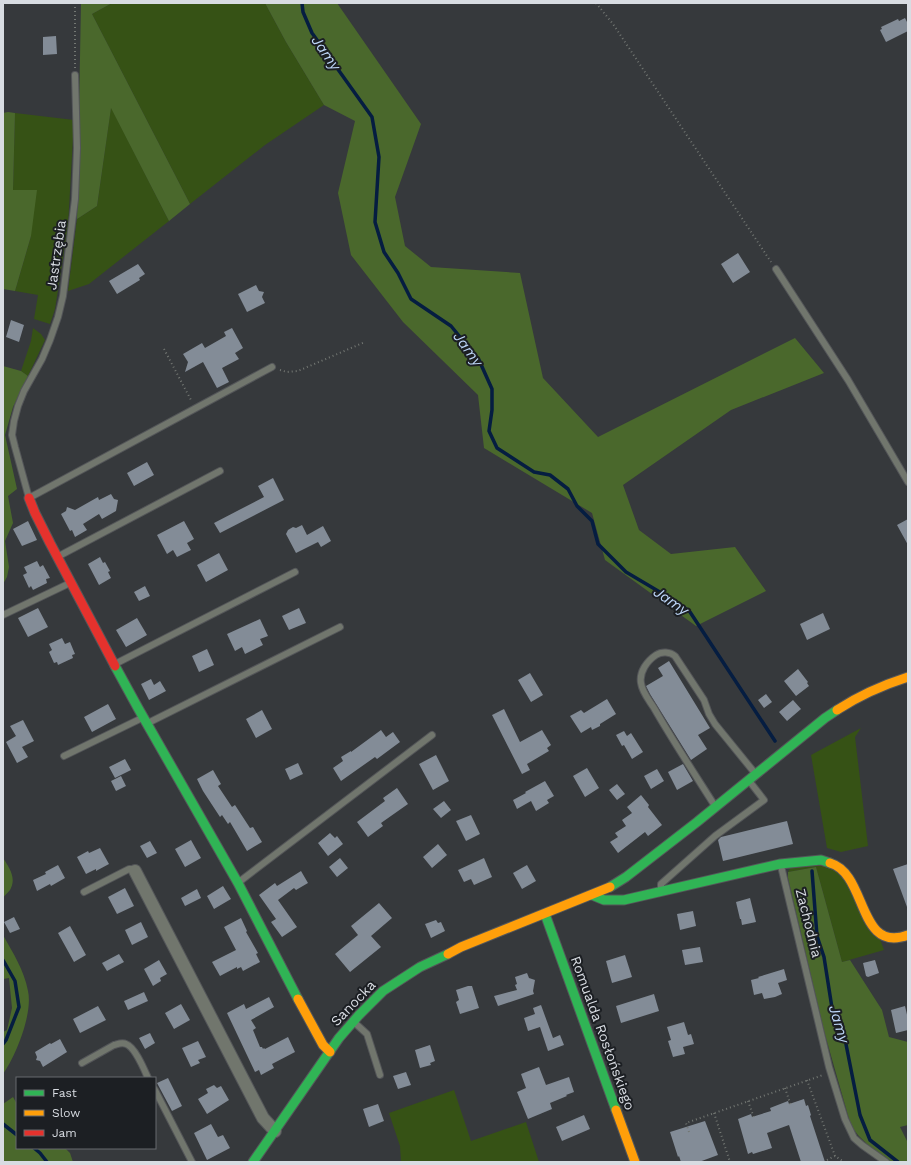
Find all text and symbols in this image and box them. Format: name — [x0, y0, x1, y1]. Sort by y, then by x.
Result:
water label: Jamy — [308, 32, 345, 75]
street label: Jastrzębia — [43, 219, 69, 291]
water label: Jamy — [449, 328, 488, 371]
water label: Jamy — [650, 583, 693, 620]
street label: Zachodnia — [793, 887, 825, 959]
street label: Romualda Rosłońskiego — [568, 954, 638, 1112]
street label: Sanocka — [327, 977, 379, 1029]
water label: Jamy — [825, 1003, 854, 1047]
legend — [16, 1077, 156, 1149]
text: Fast — [52, 1086, 77, 1100]
text: Slow — [52, 1106, 80, 1120]
text: Jam — [52, 1126, 77, 1140]

